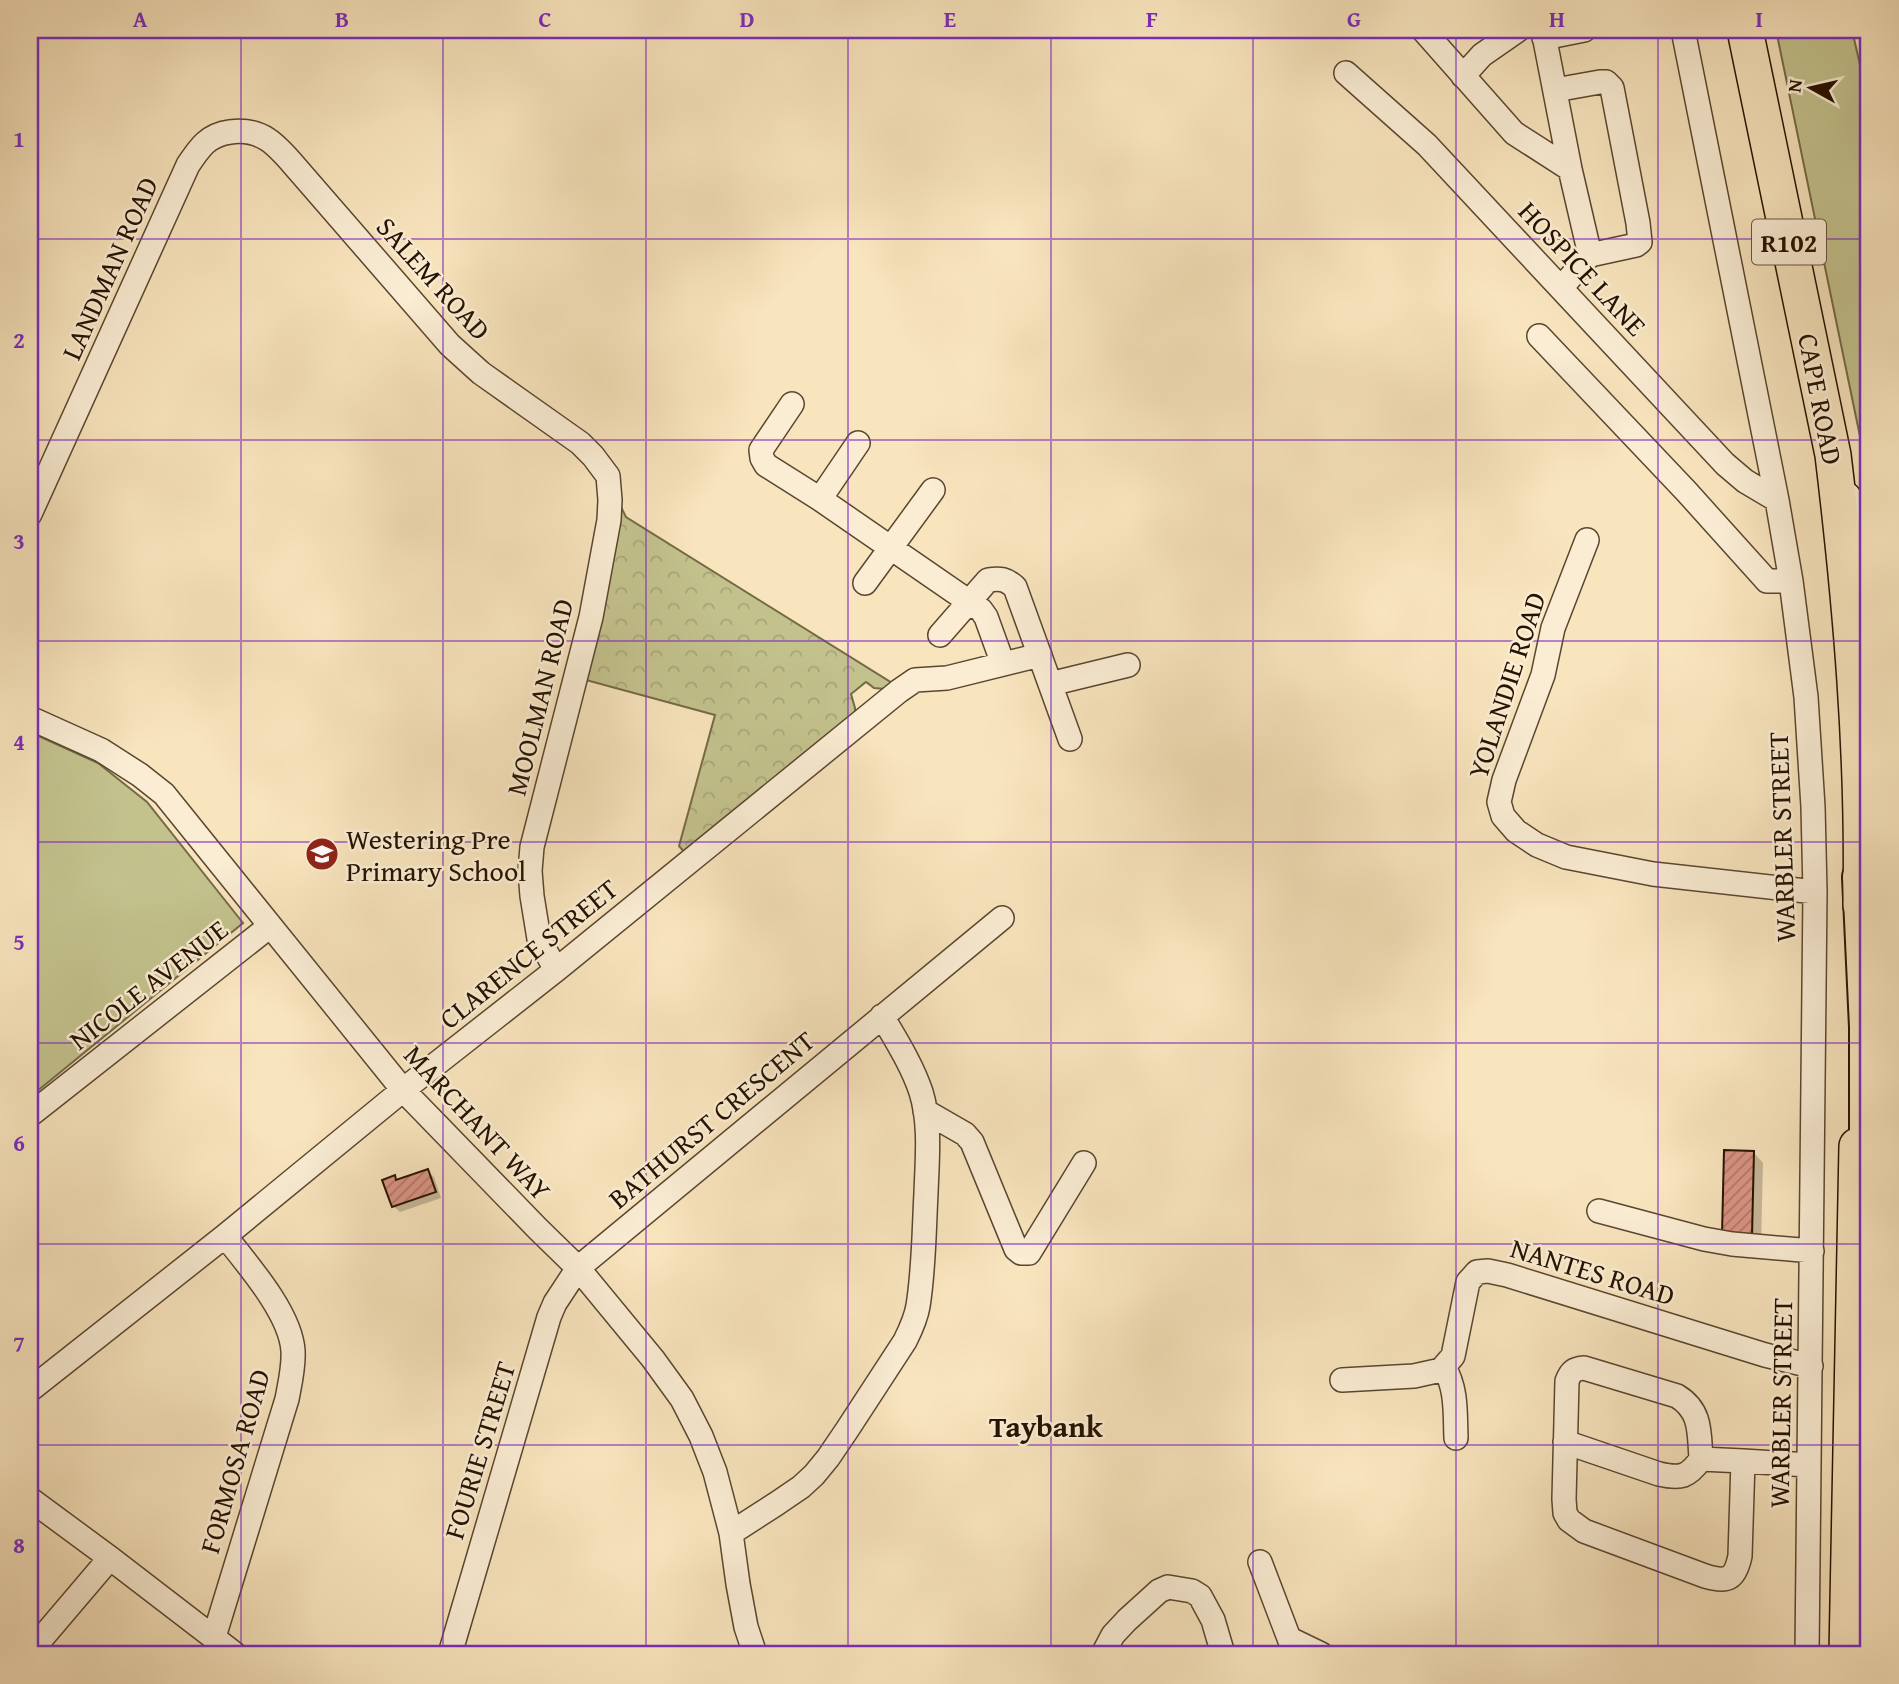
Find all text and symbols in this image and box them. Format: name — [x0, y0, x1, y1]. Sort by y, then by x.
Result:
text: A — [133, 2, 148, 35]
text: B — [335, 2, 349, 35]
text: C — [538, 2, 552, 35]
text: D — [740, 2, 755, 35]
text: E — [944, 2, 956, 35]
text: F — [1146, 2, 1158, 35]
text: G — [1347, 2, 1361, 35]
text: H — [1549, 2, 1565, 35]
text: I — [1755, 2, 1763, 35]
north arrow — [1776, 52, 1846, 122]
text: N — [1779, 77, 1809, 94]
text: 1 — [13, 122, 25, 155]
street label: LANDMAN ROAD — [50, 170, 168, 366]
street label: HOSPICE LANE — [1509, 191, 1657, 345]
street label: SALEM ROAD — [367, 207, 501, 349]
road number: R102 — [1752, 219, 1826, 264]
text: 2 — [13, 323, 25, 356]
street label: CAPE ROAD — [1788, 330, 1854, 468]
text: 3 — [13, 524, 25, 557]
street label: YOLANDIE ROAD — [1457, 586, 1555, 784]
street label: MOOLMAN ROAD — [495, 594, 583, 800]
text: 4 — [13, 725, 25, 758]
street label: WARBLER STREET — [1757, 731, 1805, 943]
place label: Westering Pre Primary School — [346, 818, 526, 891]
school or university icon: Westering Pre Primary School — [303, 835, 341, 873]
street label: CLARENCE STREET — [430, 868, 626, 1038]
street label: NICOLE AVENUE — [60, 909, 236, 1059]
text: 5 — [13, 925, 25, 958]
street label: BATHURST CRESCENT — [599, 1020, 823, 1218]
street label: MARCHANT WAY — [395, 1035, 561, 1209]
text: 6 — [13, 1126, 25, 1159]
street label: NANTES ROAD — [1506, 1227, 1680, 1315]
street label: WARBLER STREET — [1758, 1297, 1802, 1508]
text: 7 — [13, 1327, 25, 1360]
street label: FOURIE STREET — [433, 1356, 526, 1544]
street label: FORMOSA ROAD — [188, 1364, 280, 1558]
district label: Taybank — [989, 1404, 1104, 1448]
text: 8 — [13, 1528, 25, 1561]

